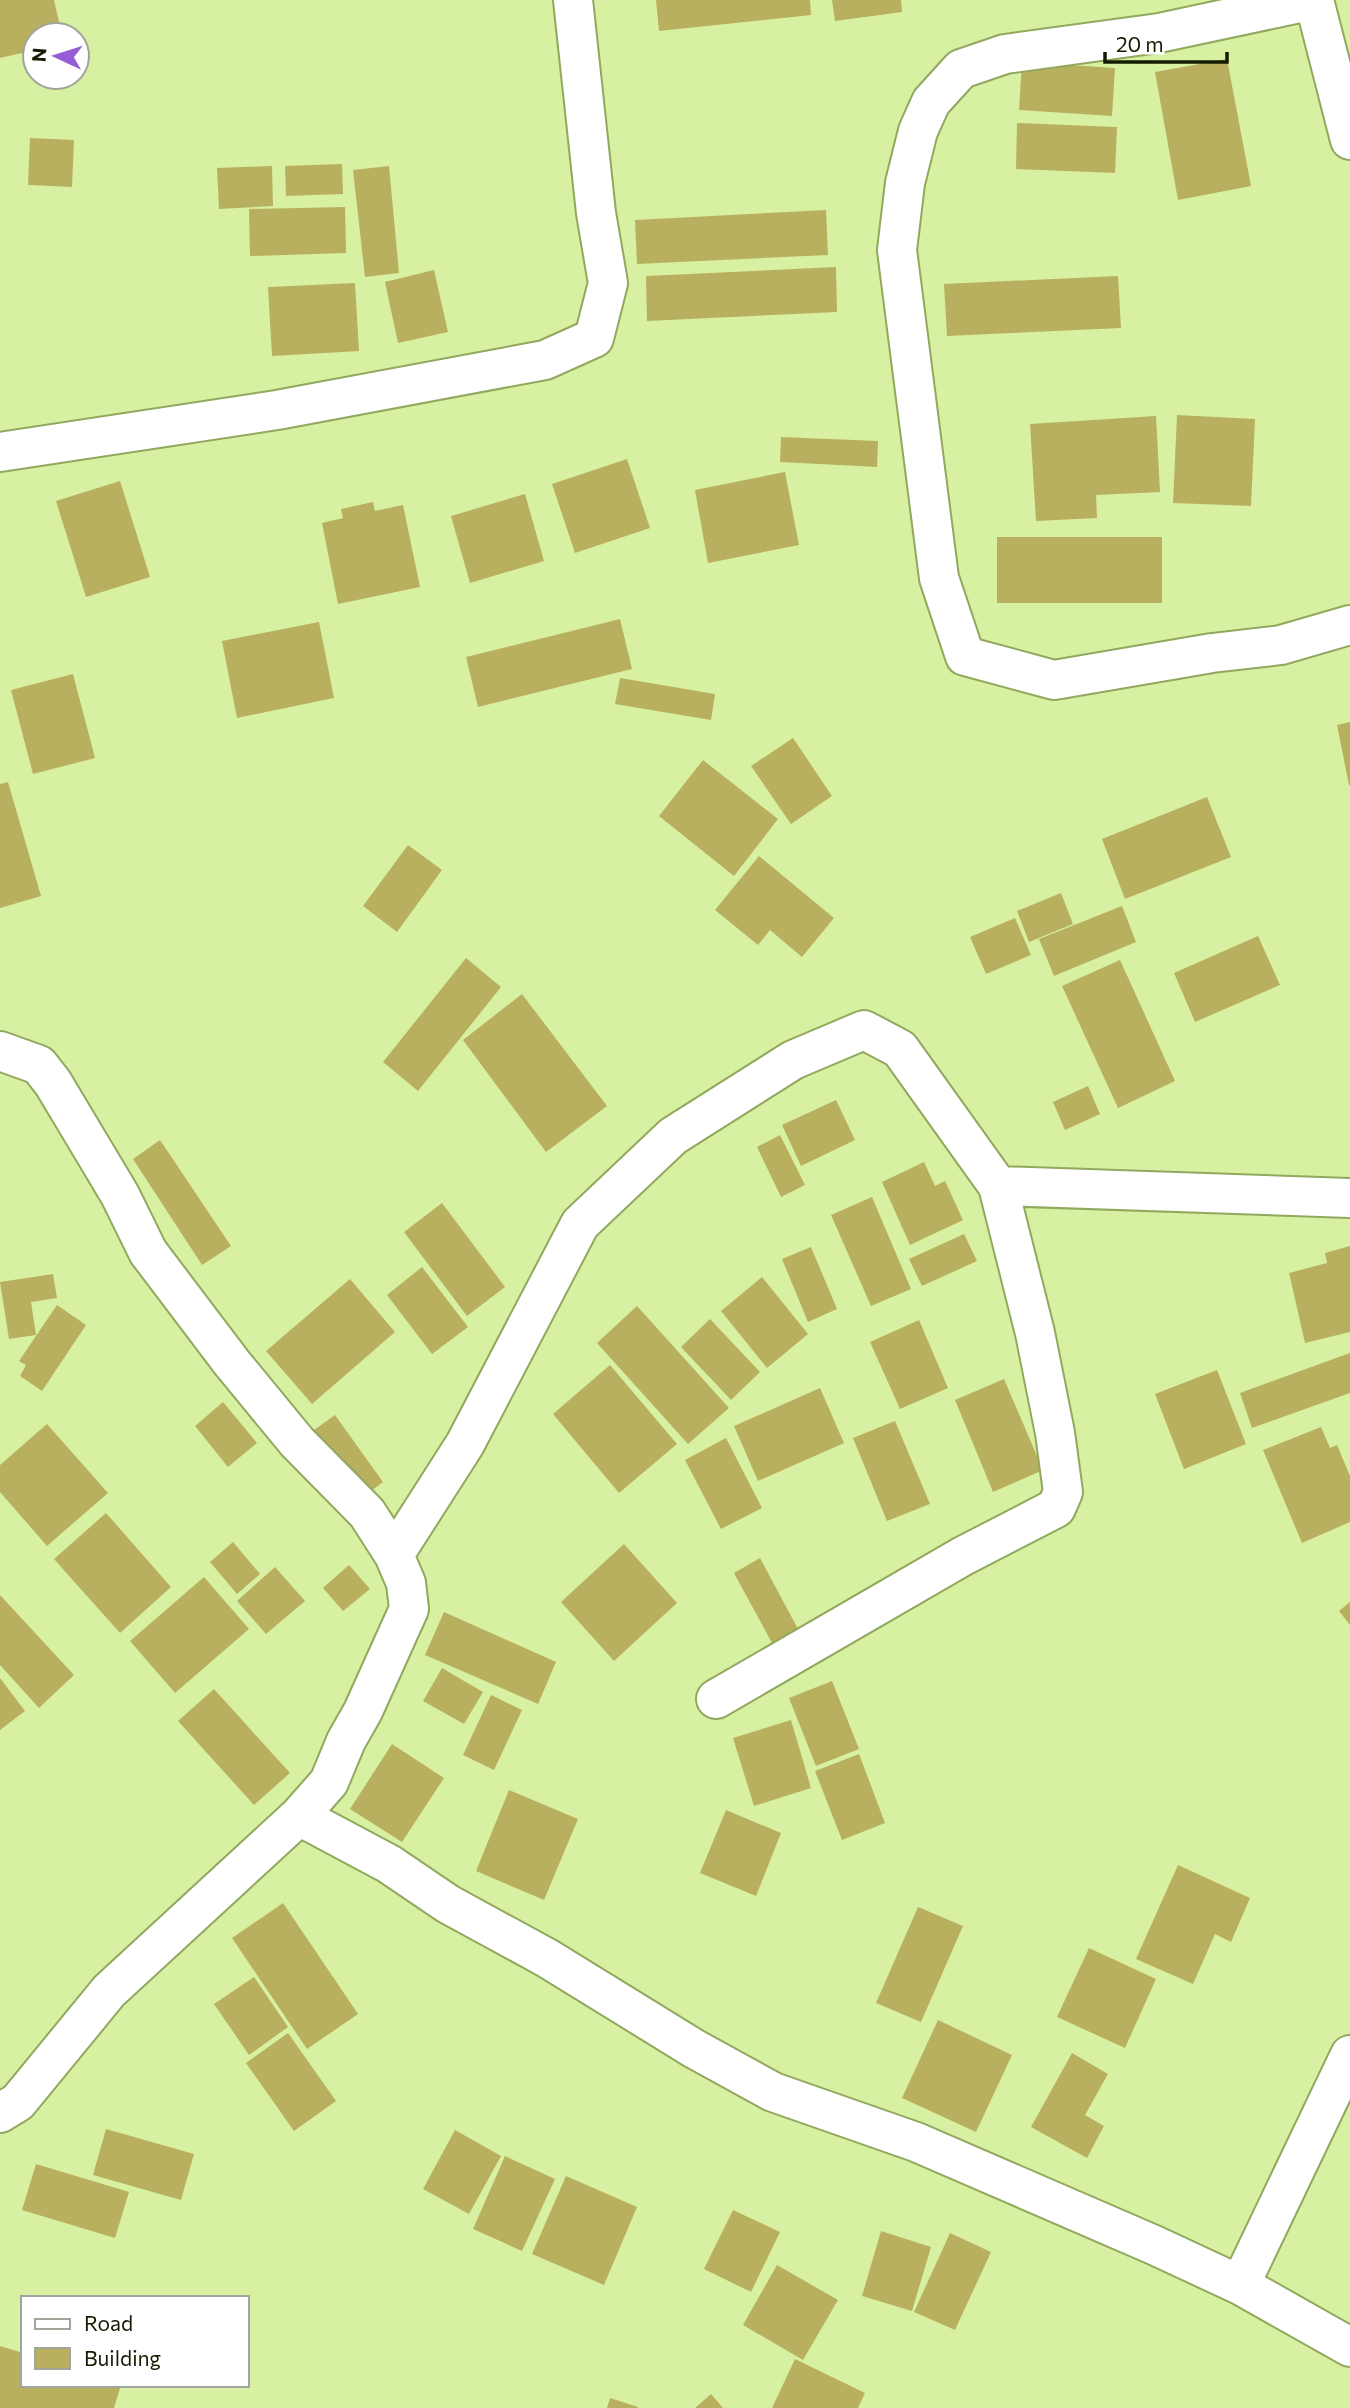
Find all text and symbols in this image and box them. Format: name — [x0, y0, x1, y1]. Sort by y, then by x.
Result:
north arrow — [21, 21, 91, 91]
scale bar — [1105, 21, 1228, 65]
text: 20 m — [1116, 31, 1164, 56]
text: N — [27, 47, 51, 63]
legend — [21, 2296, 248, 2387]
text: Road — [84, 2310, 133, 2335]
text: Building — [84, 2345, 161, 2370]

